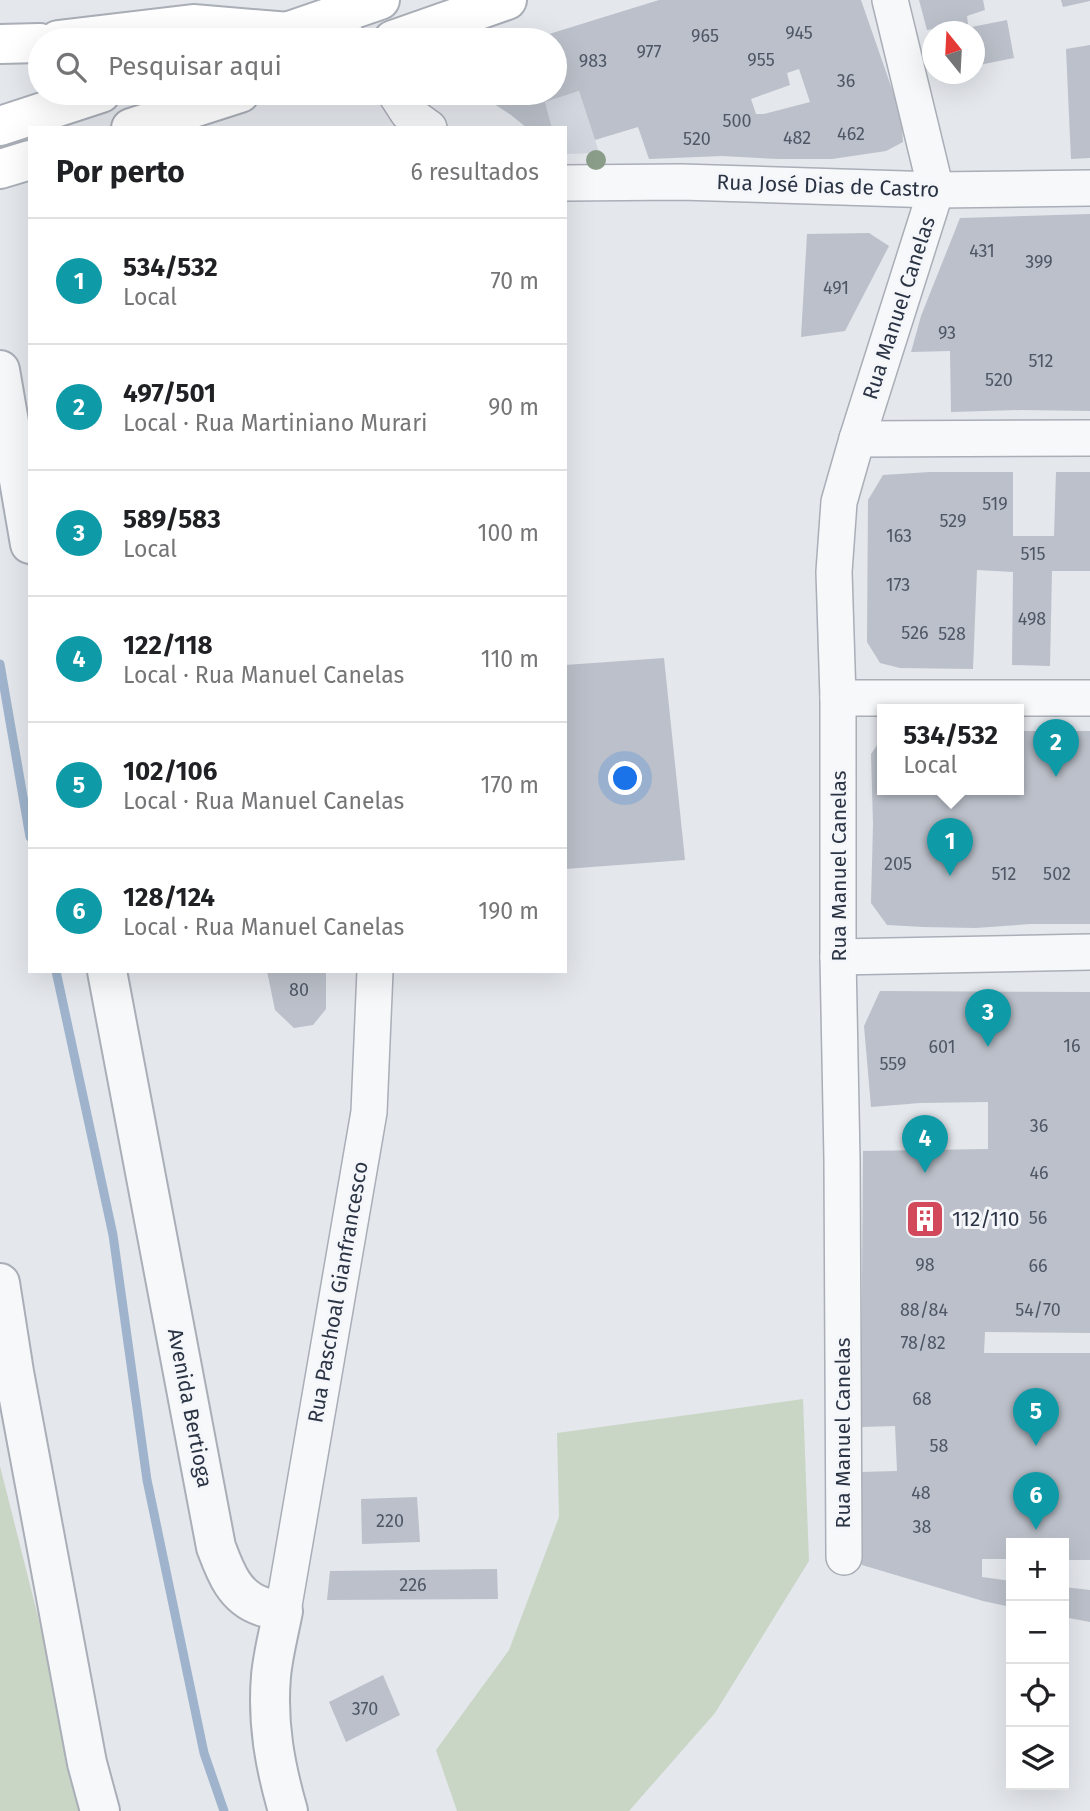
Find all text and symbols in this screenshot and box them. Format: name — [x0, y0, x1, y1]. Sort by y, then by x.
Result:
north arrow — [922, 21, 985, 84]
house number: 945 — [785, 22, 813, 44]
house number: 965 — [691, 25, 719, 47]
search box — [28, 28, 567, 105]
house number: 977 — [636, 41, 662, 63]
icon: search — [52, 48, 90, 86]
house number: 955 — [747, 49, 775, 71]
house number: 983 — [579, 50, 607, 72]
text: Pesquisar aqui — [108, 51, 282, 82]
house number: 36 — [837, 70, 855, 92]
house number: 500 — [722, 110, 752, 132]
house number: 462 — [837, 123, 865, 145]
house number: 482 — [783, 127, 811, 149]
house number: 520 — [683, 128, 711, 150]
text: Por perto — [56, 154, 185, 190]
text: 6 resultados — [410, 158, 539, 186]
street label: Rua José Dias de Castro — [716, 169, 940, 203]
street label: Rua Manuel Canelas — [857, 213, 941, 403]
house number: 431 — [969, 240, 995, 262]
house number: 399 — [1025, 251, 1053, 273]
text: 534/532 — [123, 252, 218, 283]
text: 1 — [74, 267, 84, 295]
text: 70 m — [490, 267, 539, 295]
house number: 491 — [823, 277, 849, 299]
text: Local — [123, 283, 177, 311]
house number: 93 — [938, 322, 956, 344]
house number: 512 — [1029, 350, 1053, 372]
house number: 520 — [985, 369, 1013, 391]
text: 497/501 — [123, 378, 216, 409]
text: 2 — [73, 393, 85, 421]
text: 90 m — [488, 393, 539, 421]
text: Local · Rua Martiniano Murari — [123, 409, 428, 437]
house number: 519 — [982, 493, 1008, 515]
text: 589/583 — [123, 504, 221, 535]
house number: 529 — [940, 510, 966, 532]
text: 3 — [73, 519, 85, 547]
text: 100 m — [478, 519, 539, 547]
house number: 163 — [886, 525, 912, 547]
text: Local — [123, 535, 177, 563]
house number: 515 — [1021, 543, 1045, 565]
house number: 173 — [886, 574, 910, 596]
house number: 498 — [1018, 608, 1046, 630]
house number: 526 — [901, 622, 929, 644]
house number: 528 — [938, 623, 966, 645]
text: 122/118 — [123, 630, 213, 661]
text: 4 — [73, 645, 86, 673]
text: 110 m — [481, 645, 539, 673]
text: Local · Rua Manuel Canelas — [123, 661, 404, 689]
popup — [877, 704, 1024, 795]
pin: 2 — [1033, 719, 1079, 777]
text: 534/532 — [903, 720, 998, 751]
text: Local — [903, 751, 957, 779]
text: 102/106 — [123, 756, 217, 787]
your location — [608, 761, 642, 795]
street label: Rua Manuel Canelas — [826, 770, 852, 962]
text: 5 — [73, 771, 85, 799]
text: 170 m — [480, 771, 539, 799]
text: Local · Rua Manuel Canelas — [123, 787, 404, 815]
pin: 1 — [927, 818, 973, 876]
house number: 205 — [884, 853, 912, 875]
house number: 512 — [992, 863, 1016, 885]
house number: 502 — [1043, 863, 1071, 885]
text: 128/124 — [123, 882, 215, 913]
text: 6 — [73, 897, 85, 925]
text: 190 m — [478, 897, 539, 925]
text: Local · Rua Manuel Canelas — [123, 913, 404, 941]
house number: 80 — [289, 979, 309, 1001]
pin: 3 — [965, 989, 1011, 1047]
house number: 16 — [1063, 1035, 1081, 1057]
house number: 601 — [929, 1036, 955, 1058]
house number: 559 — [879, 1053, 907, 1075]
pin: 4 — [902, 1115, 948, 1173]
house number: 36 — [1030, 1115, 1048, 1137]
street label: Rua Paschoal Gianfrancesco — [302, 1159, 374, 1425]
house number: 46 — [1029, 1162, 1049, 1184]
building icon: 112/110 — [904, 1198, 946, 1240]
place label: 112/110 — [952, 1206, 1020, 1232]
house number: 56 — [1029, 1207, 1047, 1229]
house number: 98 — [915, 1254, 935, 1276]
house number: 66 — [1028, 1255, 1048, 1277]
house number: 88/84 — [900, 1299, 949, 1321]
house number: 54/70 — [1015, 1299, 1061, 1321]
street label: Avenida Bertioga — [162, 1326, 218, 1490]
house number: 78/82 — [900, 1332, 946, 1354]
street label: Rua Manuel Canelas — [830, 1337, 856, 1529]
house number: 68 — [912, 1388, 932, 1410]
pin: 5 — [1013, 1388, 1059, 1446]
house number: 58 — [930, 1435, 949, 1457]
pin: 6 — [1013, 1472, 1059, 1530]
house number: 48 — [911, 1482, 931, 1504]
house number: 220 — [376, 1510, 404, 1532]
house number: 38 — [913, 1516, 932, 1538]
map controls — [1006, 1538, 1069, 1790]
button: + — [1006, 1538, 1069, 1601]
house number: 226 — [399, 1574, 427, 1596]
button: − — [1006, 1601, 1069, 1664]
button: locate — [1006, 1664, 1069, 1727]
house number: 370 — [352, 1698, 378, 1720]
button: layers — [1006, 1727, 1069, 1790]

